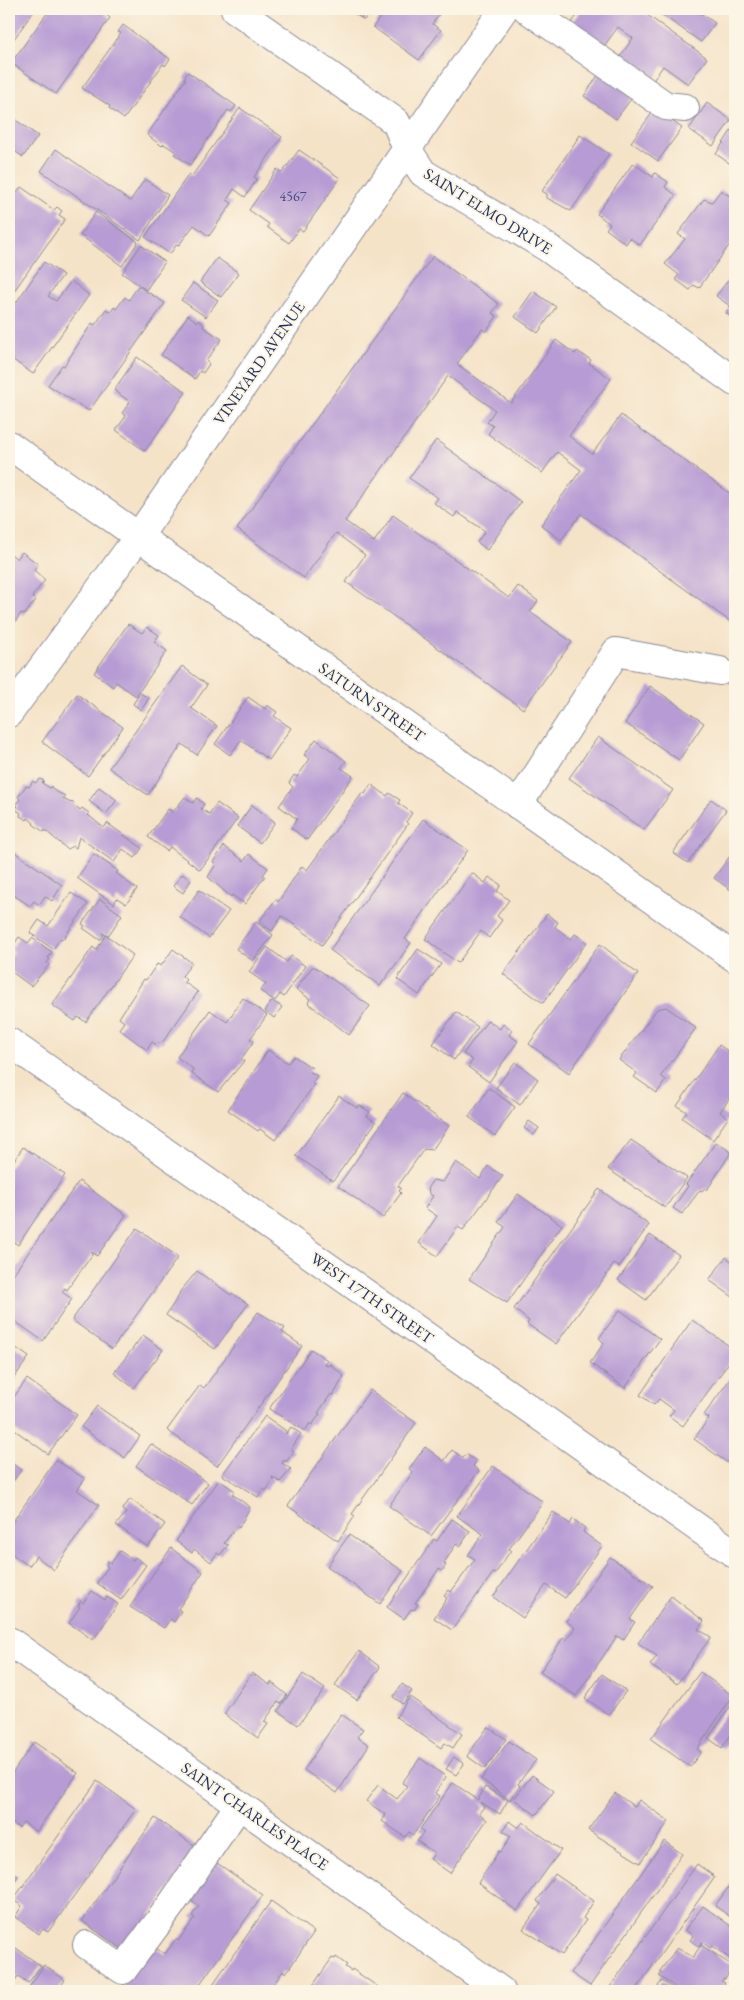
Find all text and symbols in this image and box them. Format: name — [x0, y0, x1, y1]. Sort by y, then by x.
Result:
street label: SAINT ELMO DRIVE — [420, 163, 556, 259]
house number: 4567 — [280, 187, 307, 205]
street label: VINEYARD AVENUE — [208, 297, 310, 429]
street label: SATURN STREET — [315, 658, 430, 747]
street label: WEST 17TH STREET — [306, 1248, 438, 1349]
street label: SAINT CHARLES PLACE — [177, 1757, 333, 1875]

